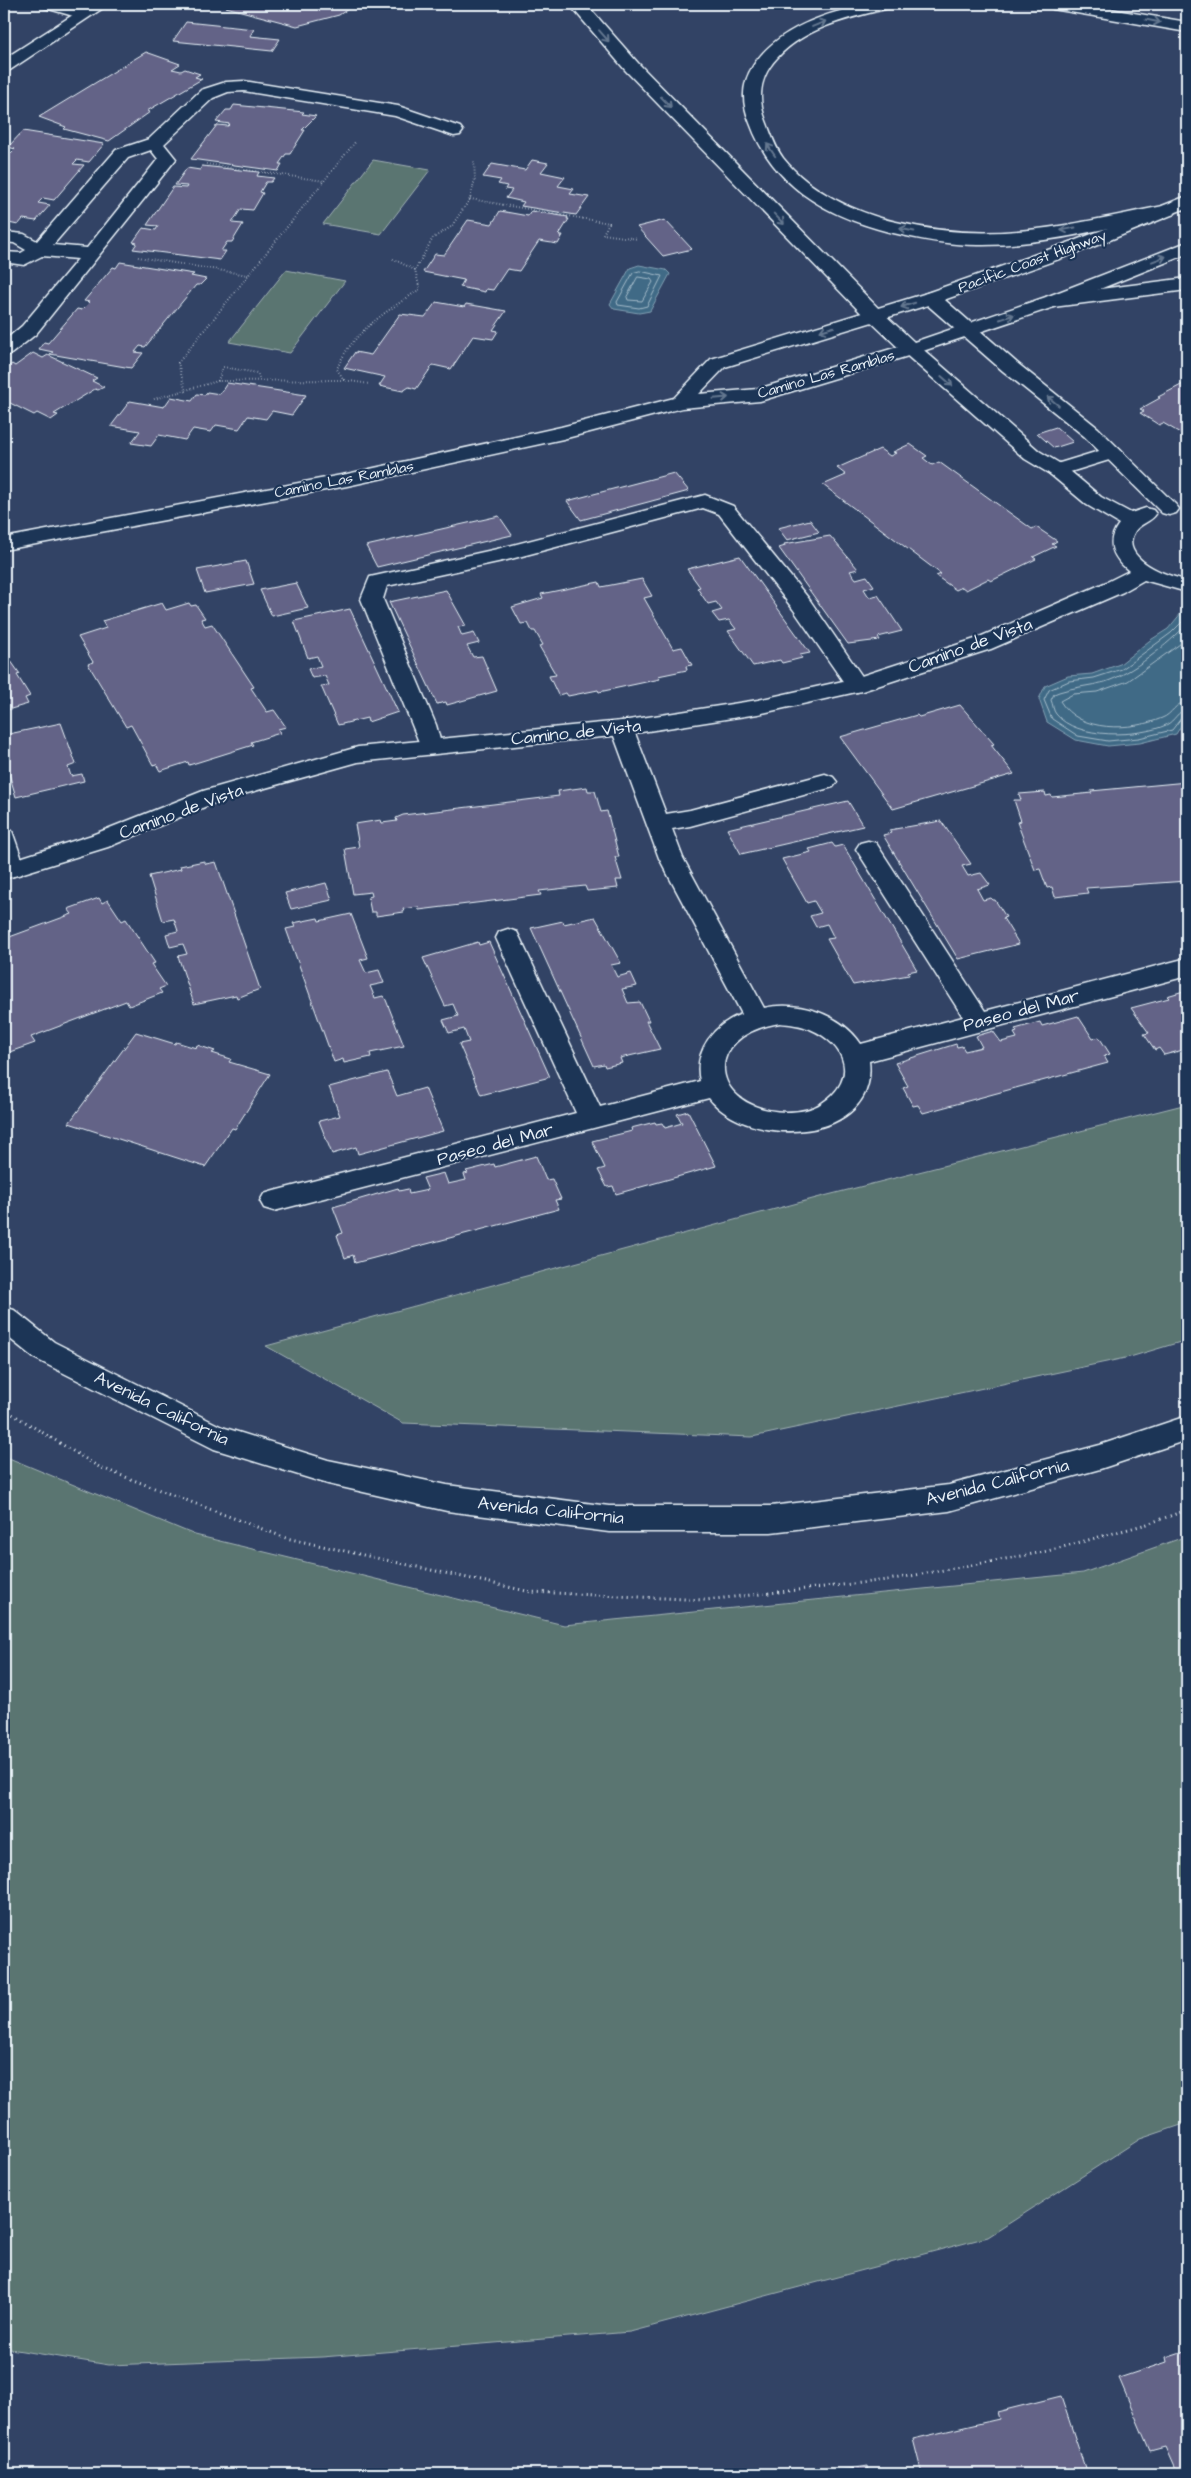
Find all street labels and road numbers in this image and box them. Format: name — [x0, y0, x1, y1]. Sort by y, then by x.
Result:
street label: Pacific Coast Highway — [955, 225, 1110, 299]
street label: Camino Las Ramblas — [755, 345, 898, 404]
street label: Camino Las Ramblas — [273, 456, 416, 503]
street label: Camino de Vista — [905, 611, 1036, 680]
street label: Camino de Vista — [510, 713, 642, 752]
street label: Camino de Vista — [116, 777, 247, 846]
street label: Paseo del Mar — [960, 983, 1082, 1038]
street label: Paseo del Mar — [434, 1117, 556, 1172]
street label: Avenida California — [90, 1365, 233, 1452]
street label: Avenida California — [923, 1453, 1071, 1512]
street label: Avenida California — [477, 1490, 625, 1531]

